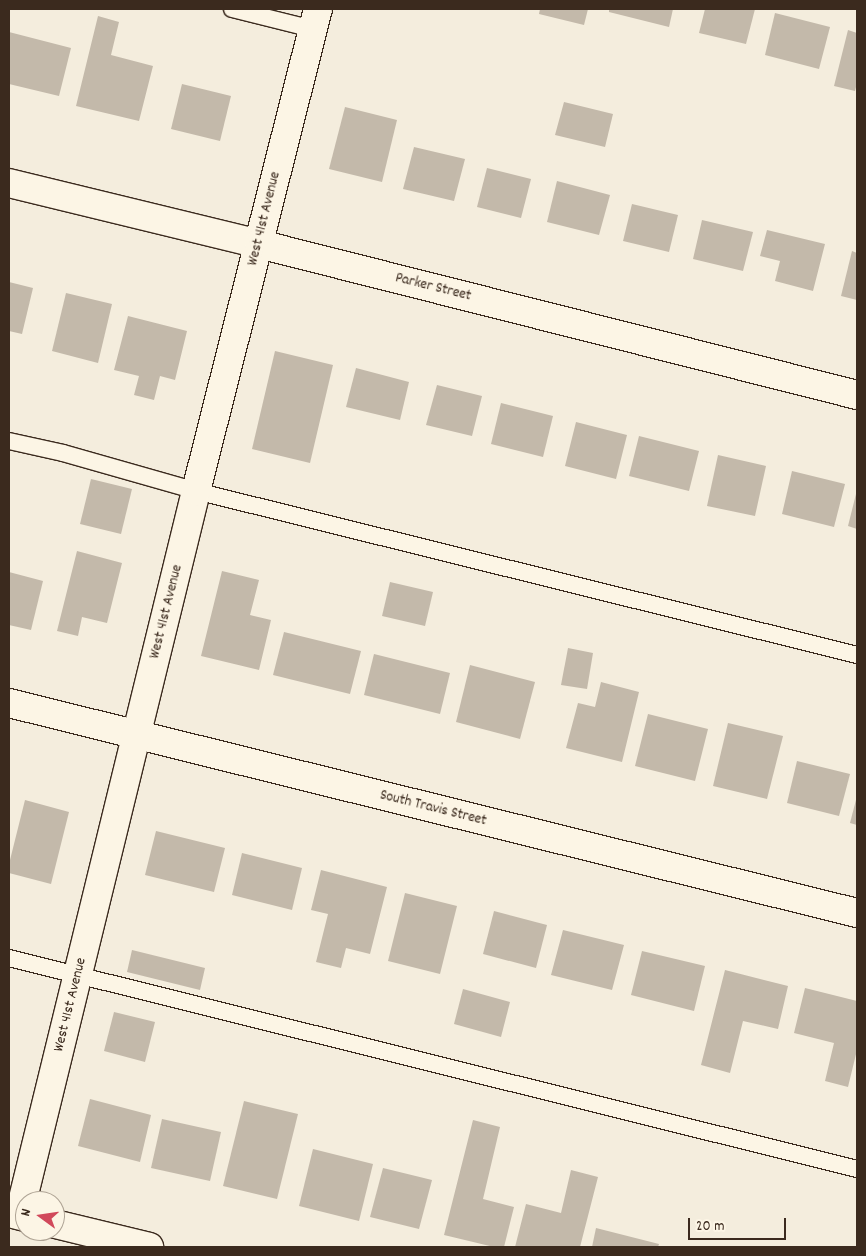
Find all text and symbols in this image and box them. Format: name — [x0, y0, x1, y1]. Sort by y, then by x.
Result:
street label: West 41st Avenue — [245, 170, 285, 268]
street label: Parker Street — [393, 270, 473, 306]
street label: West 41st Avenue — [147, 563, 187, 661]
street label: South Travis Street — [378, 787, 488, 831]
street label: West 41st Avenue — [51, 956, 91, 1054]
north arrow — [15, 1191, 65, 1241]
text: N — [16, 1207, 37, 1218]
scale bar — [691, 1208, 788, 1240]
text: 20 m — [696, 1216, 724, 1238]

